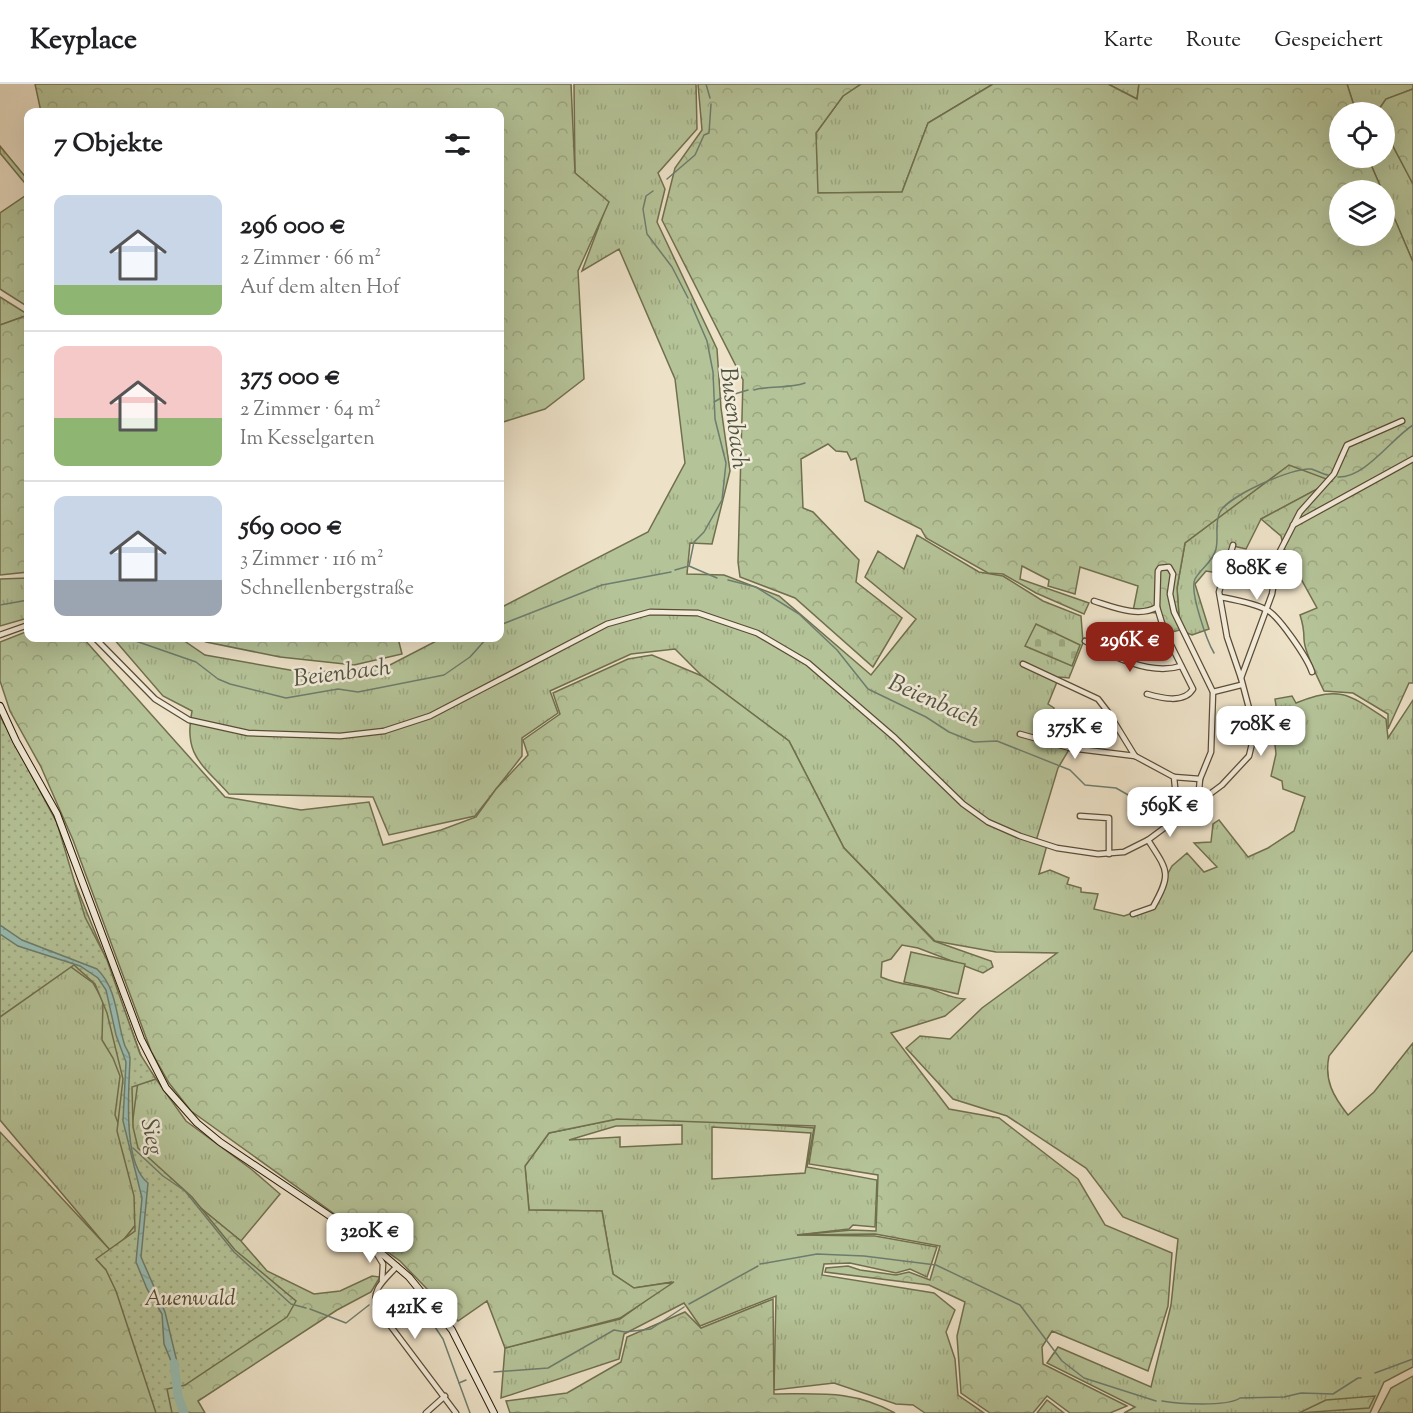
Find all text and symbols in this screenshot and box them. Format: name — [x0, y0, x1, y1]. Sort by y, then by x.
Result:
text: Keyplace — [30, 21, 137, 61]
text: Karte — [1104, 26, 1153, 56]
text: Route — [1186, 26, 1241, 56]
text: Gespeichert — [1274, 26, 1383, 56]
map controls — [1329, 102, 1395, 246]
button: locate — [1329, 102, 1395, 168]
text: 7 Objekte — [54, 126, 163, 163]
icon: filters — [441, 128, 474, 161]
button: layers — [1329, 180, 1395, 246]
text: 296 000 € — [240, 208, 346, 245]
icon: home — [102, 219, 174, 291]
text: 2 Zimmer · 66 m² — [240, 245, 381, 274]
text: Auf dem alten Hof — [240, 274, 400, 303]
text: 375 000 € — [240, 359, 341, 396]
water label: Busenbach — [710, 365, 756, 471]
icon: home — [102, 370, 174, 442]
text: 2 Zimmer · 64 m² — [240, 396, 381, 425]
text: Im Kesselgarten — [240, 425, 375, 454]
text: 569 000 € — [240, 509, 343, 546]
icon: home — [102, 520, 174, 592]
text: 3 Zimmer · 116 m² — [240, 546, 384, 575]
pin: 808K € — [1208, 550, 1306, 601]
text: 808K € — [1226, 555, 1288, 584]
text: Schnellenbergstraße — [240, 575, 414, 604]
pin: 296K € — [1081, 622, 1179, 673]
text: 296K € — [1100, 627, 1160, 656]
water label: Beienbach — [291, 651, 393, 697]
water label: Beienbach — [883, 667, 986, 738]
pin: 708K € — [1212, 706, 1310, 757]
pin: 375K € — [1026, 709, 1124, 760]
text: 708K € — [1230, 711, 1292, 740]
text: 375K € — [1047, 714, 1103, 743]
pin: 569K € — [1121, 787, 1219, 838]
text: 569K € — [1141, 792, 1199, 821]
water label: Sieg — [131, 1115, 171, 1159]
pin: 320K € — [321, 1213, 419, 1264]
text: 320K € — [340, 1218, 400, 1247]
park label: Auenwald — [144, 1284, 236, 1316]
pin: 421K € — [366, 1289, 464, 1340]
text: 421K € — [386, 1294, 444, 1323]

